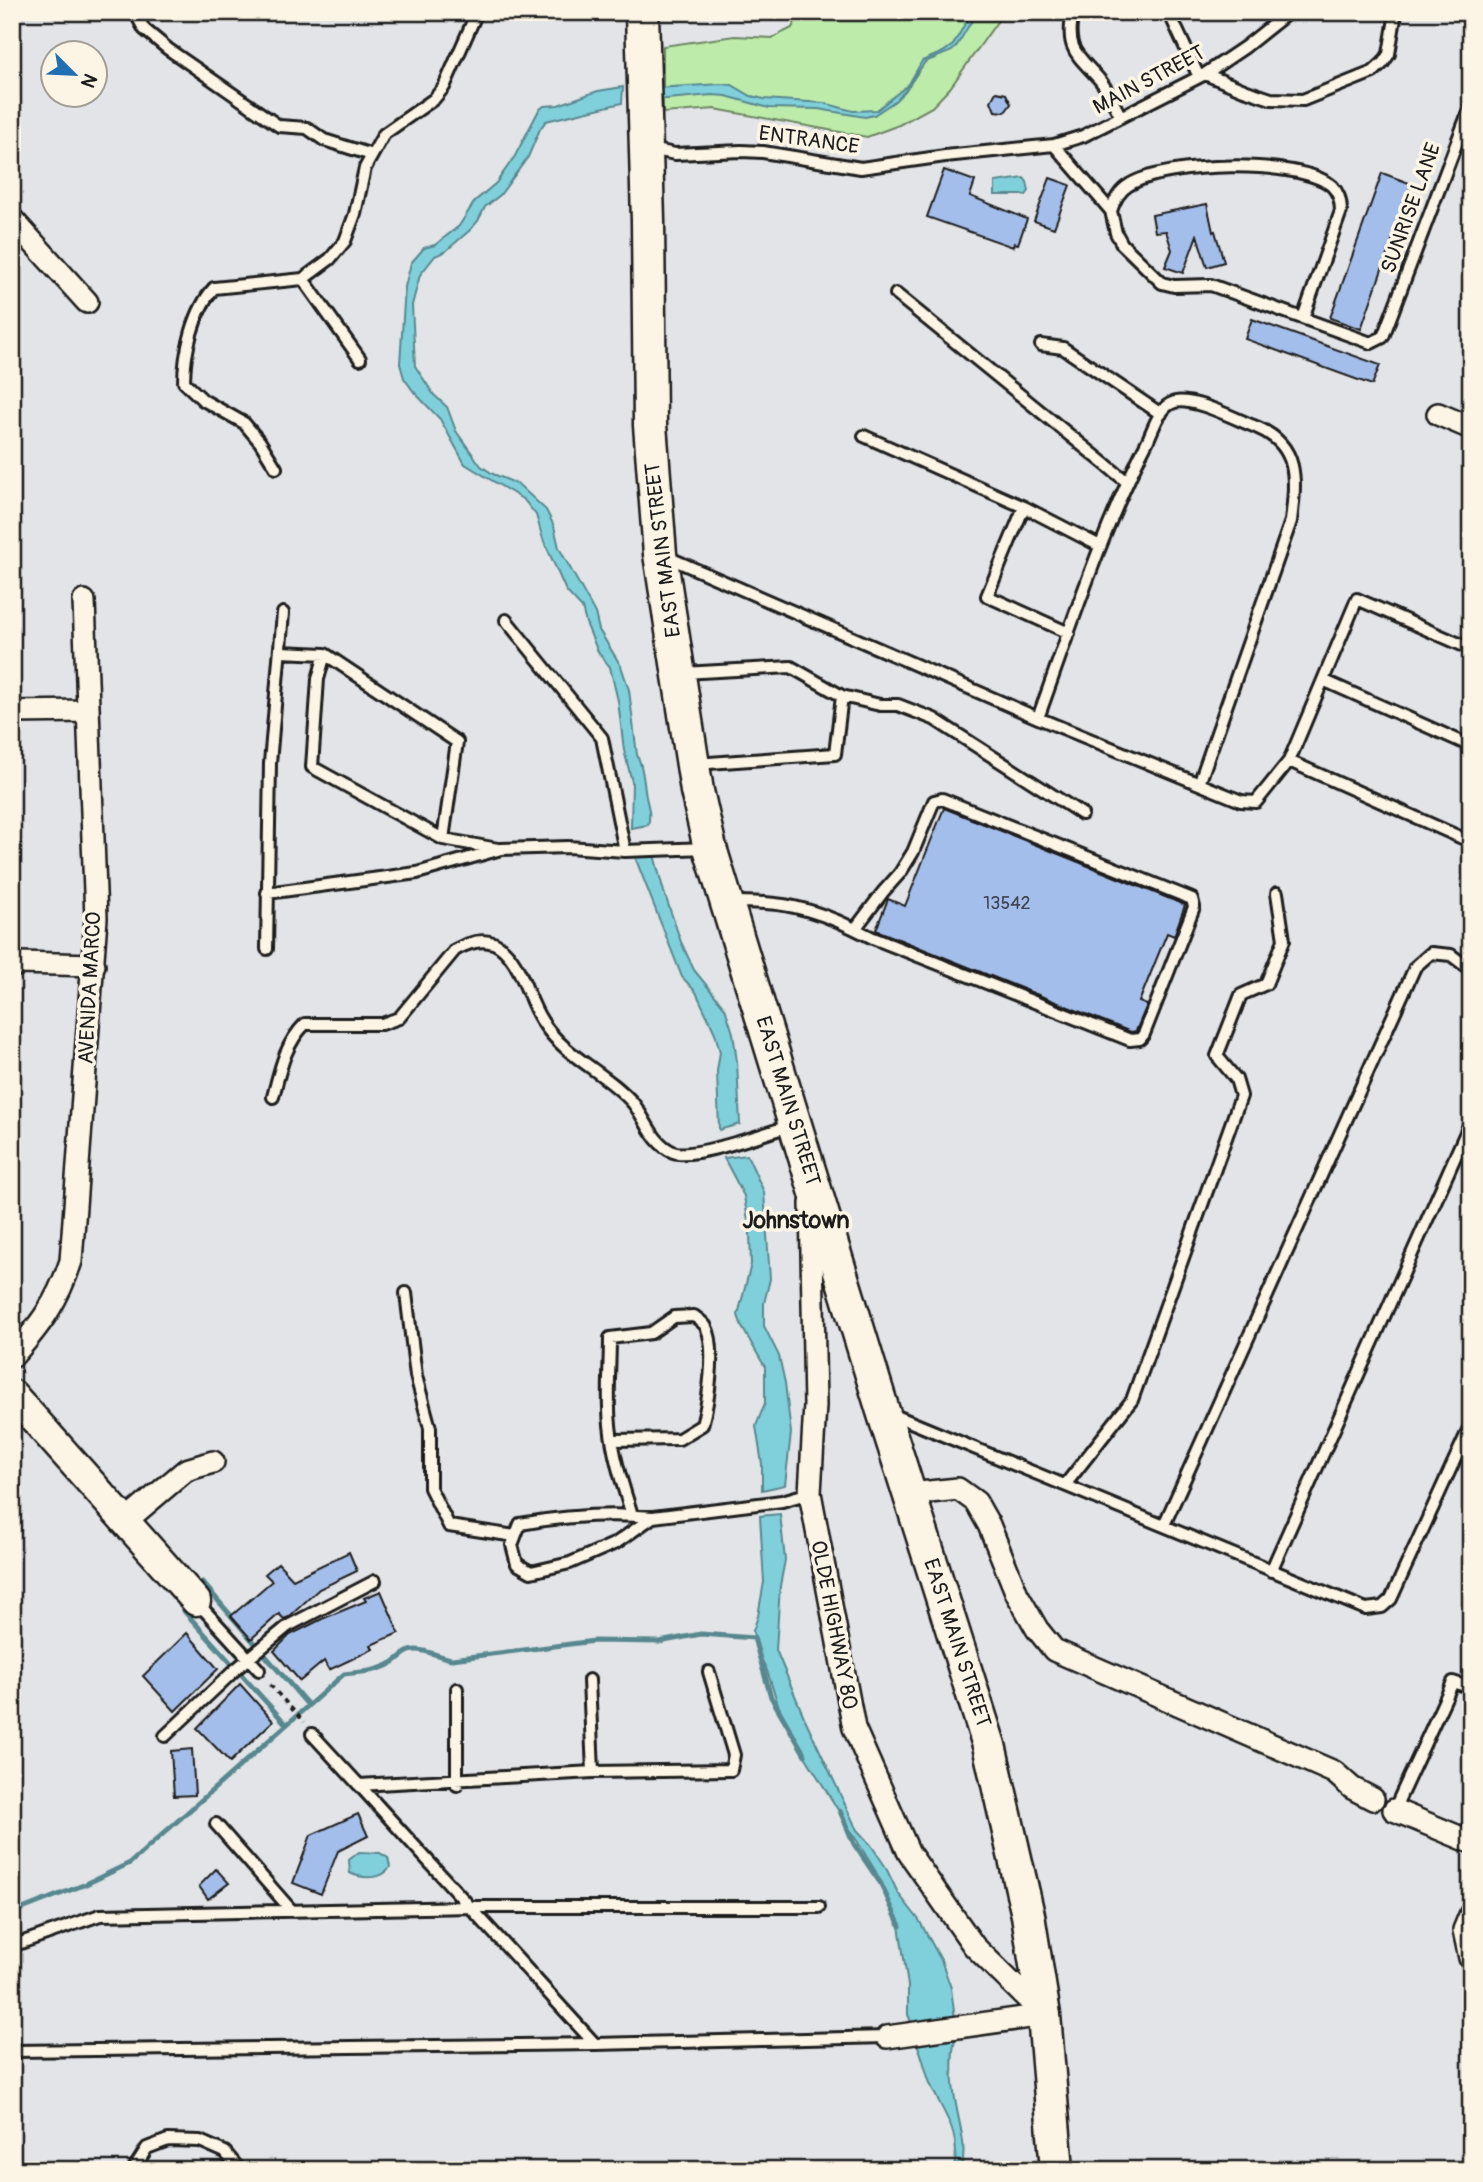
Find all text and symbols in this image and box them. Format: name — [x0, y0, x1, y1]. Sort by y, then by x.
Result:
north arrow — [38, 38, 108, 108]
street label: MAIN STREET — [1088, 39, 1210, 121]
text: N — [75, 70, 102, 91]
street label: ENTRANCE — [757, 120, 861, 160]
street label: SUNRISE LANE — [1375, 139, 1447, 277]
street label: EAST MAIN STREET — [639, 461, 687, 639]
house number: 13542 — [983, 892, 1031, 915]
street label: AVENIDA MARCO — [73, 911, 107, 1065]
street label: EAST MAIN STREET — [749, 1013, 827, 1189]
district label: Johnstown — [743, 1206, 849, 1235]
street label: OLDE HIGHWAY 80 — [804, 1538, 864, 1712]
street label: EAST MAIN STREET — [917, 1555, 997, 1731]

